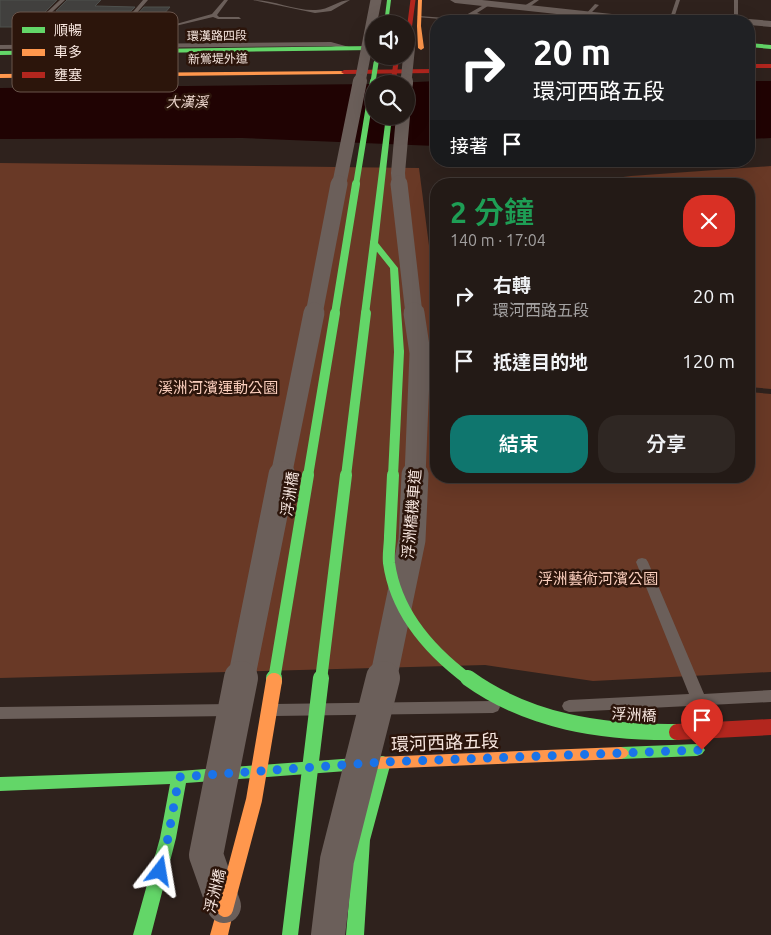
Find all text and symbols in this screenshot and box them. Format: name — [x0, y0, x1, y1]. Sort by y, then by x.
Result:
legend — [12, 12, 178, 92]
map controls — [365, 15, 415, 125]
button: sound — [365, 15, 415, 65]
text: 順暢 — [54, 22, 82, 38]
street label: 環漢路四段 — [187, 28, 247, 43]
text: 20 m — [533, 32, 611, 72]
icon: right — [450, 35, 515, 100]
text: 車多 — [54, 44, 82, 60]
street label: 新鶯堤外道 — [188, 51, 248, 66]
text: 壅塞 — [54, 67, 82, 83]
button: search — [365, 75, 415, 125]
text: 環河西路五段 — [533, 78, 665, 103]
water label: 大漢溪 — [166, 94, 210, 110]
icon: arrive — [498, 130, 526, 158]
text: 接著 — [450, 135, 488, 157]
text: 2 分鐘 — [450, 195, 534, 229]
button: close — [683, 195, 735, 247]
text: 140 m · 17:04 — [450, 231, 546, 249]
text: 右轉 — [493, 274, 531, 296]
icon: right — [450, 282, 478, 310]
text: 20 m — [693, 285, 735, 307]
text: 環河西路五段 — [493, 301, 589, 319]
icon: arrive — [450, 347, 478, 375]
text: 120 m — [682, 350, 735, 372]
text: 抵達目的地 — [493, 351, 588, 373]
park label: 溪洲河濱運動公園 — [158, 379, 278, 396]
button: 結束 — [450, 415, 588, 473]
button: 分享 — [598, 415, 735, 473]
street label: 浮洲橋機車道 — [399, 468, 424, 560]
street label: 浮洲橋 — [278, 470, 301, 517]
park label: 浮洲藝術河濱公園 — [538, 570, 658, 587]
pin — [681, 699, 723, 750]
street label: 浮洲橋 — [611, 705, 657, 724]
icon: arrive — [688, 706, 716, 734]
street label: 環河西路五段 — [391, 730, 499, 754]
position arrow — [133, 844, 185, 896]
street label: 浮洲橋 — [201, 867, 228, 915]

